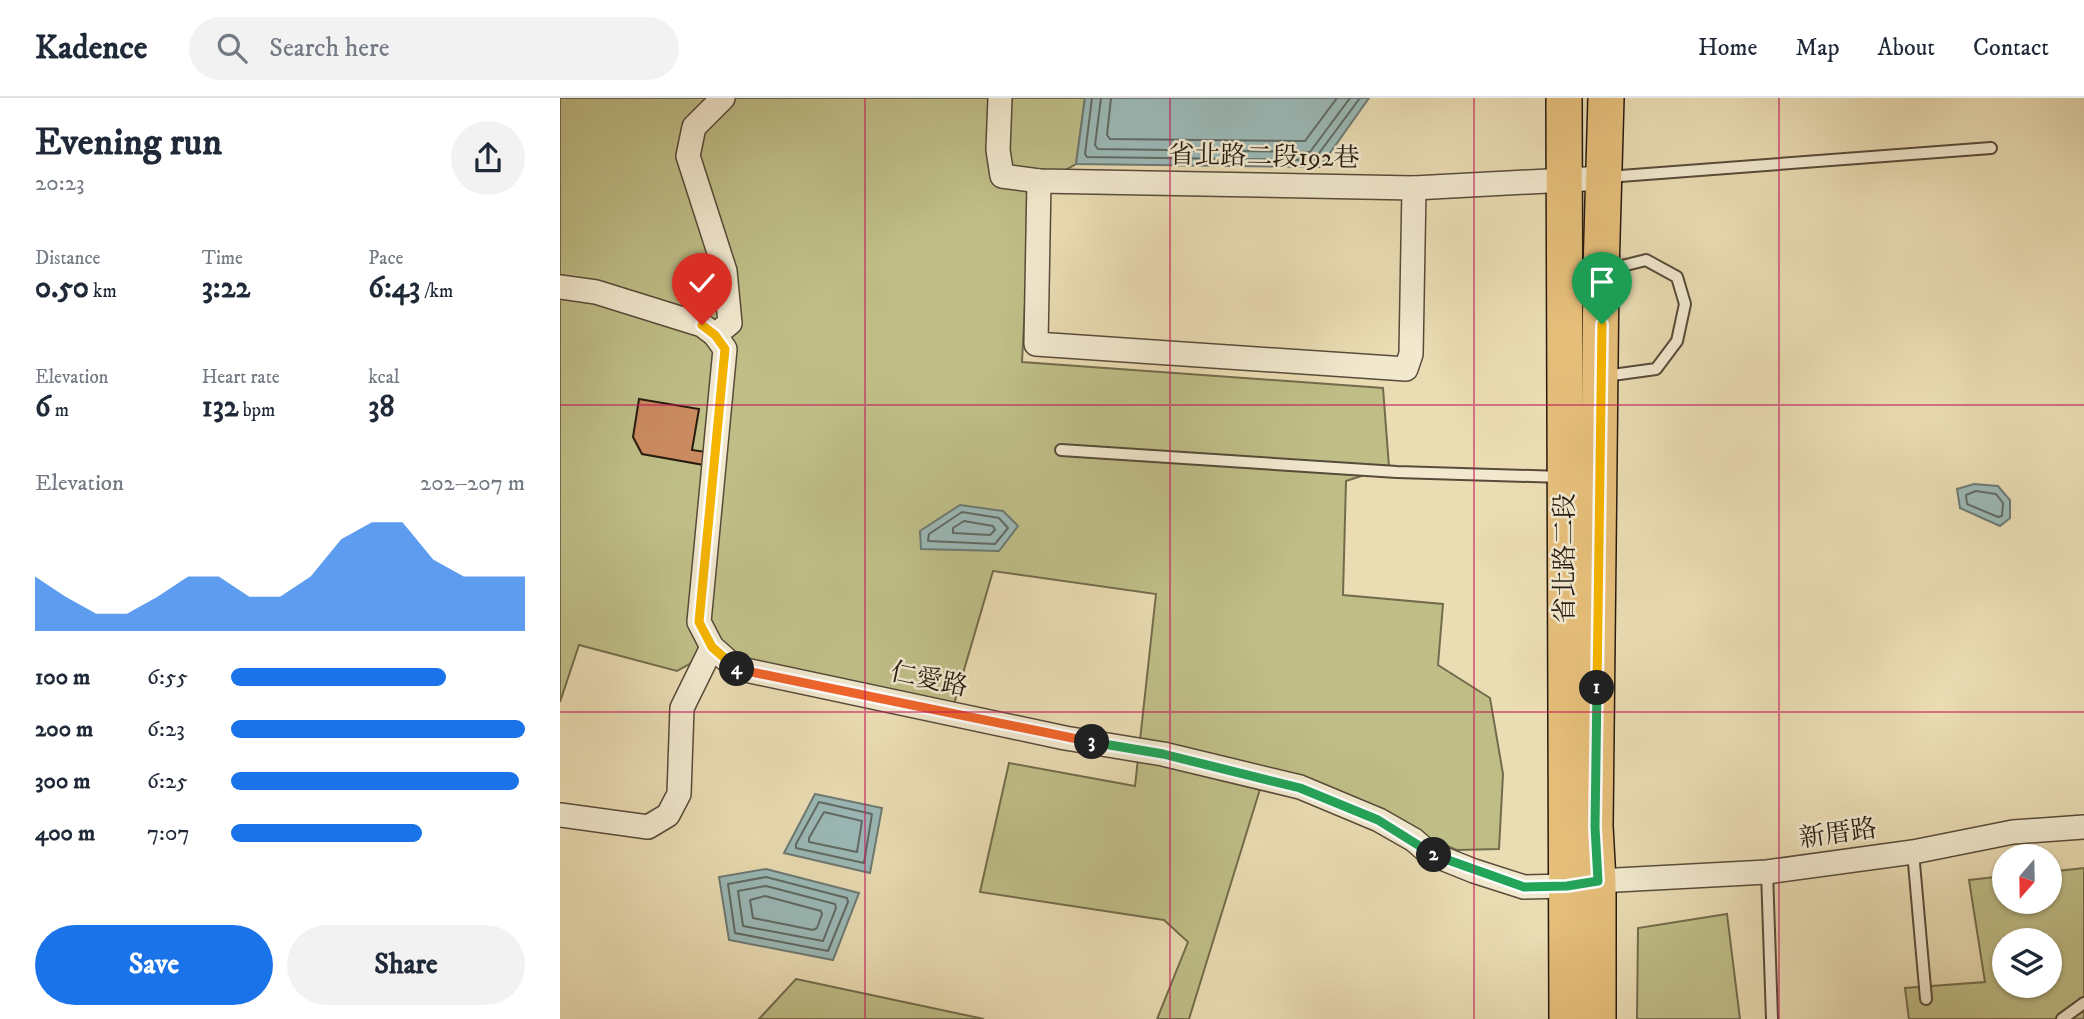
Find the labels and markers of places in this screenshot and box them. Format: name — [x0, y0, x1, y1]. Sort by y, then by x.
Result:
pin — [1572, 252, 1632, 324]
pin — [672, 253, 732, 325]
pin: 4 — [720, 652, 754, 686]
pin: 1 — [1580, 670, 1614, 706]
pin: 3 — [1074, 724, 1110, 760]
pin: 2 — [1416, 838, 1452, 872]

